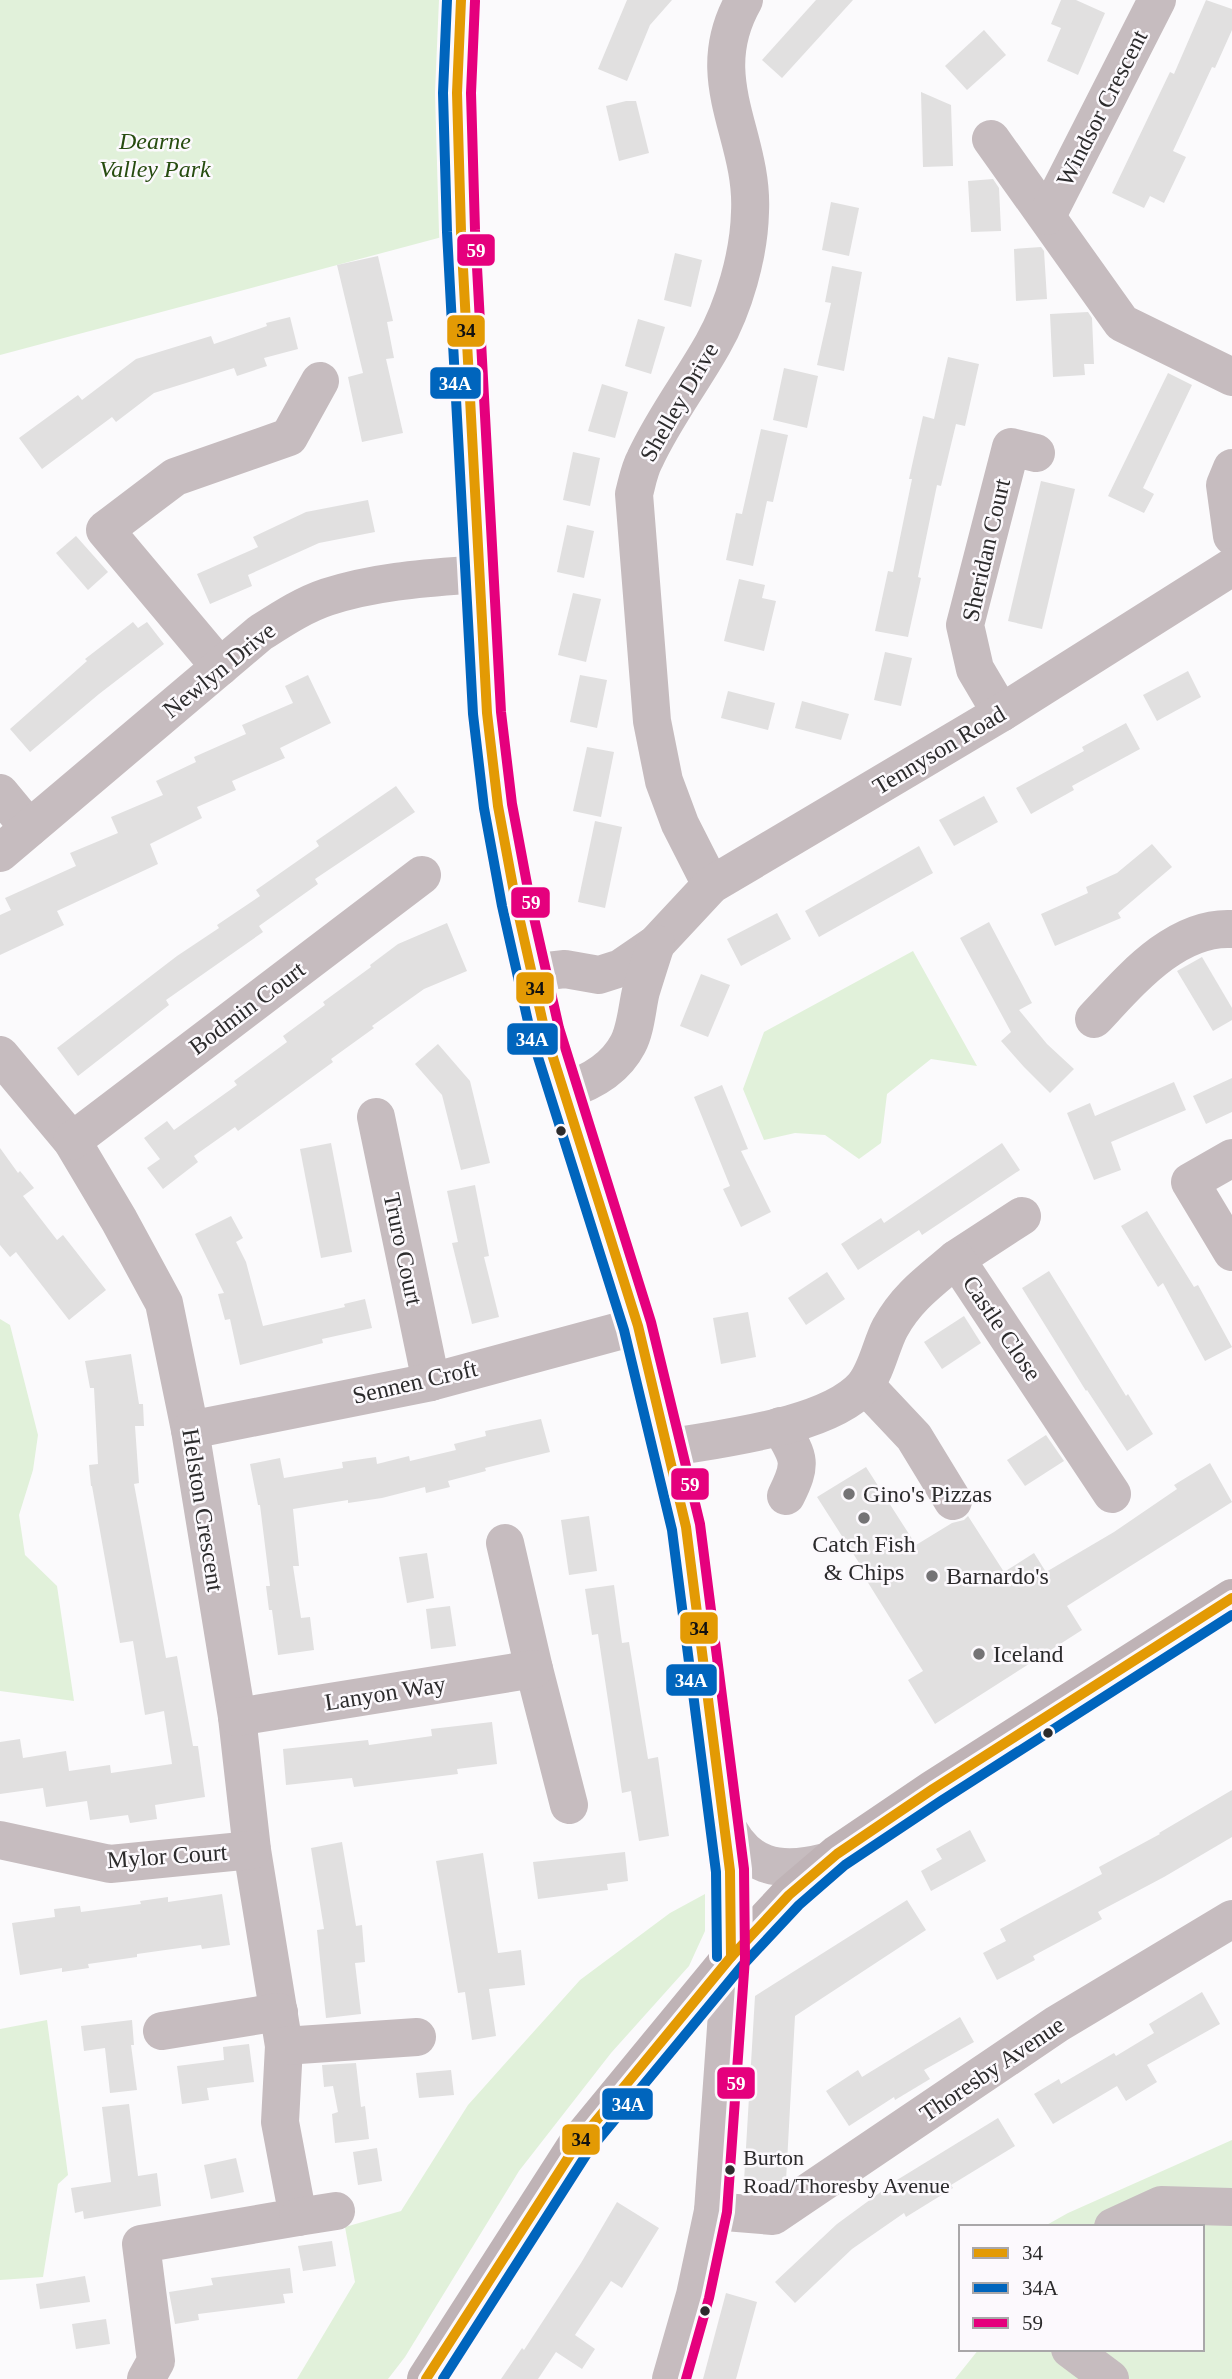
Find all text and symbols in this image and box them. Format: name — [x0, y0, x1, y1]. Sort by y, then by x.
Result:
street label: Windsor Crescent — [1051, 25, 1153, 190]
park label: Dearne Valley Park — [99, 128, 211, 182]
line badge: 59 — [456, 233, 496, 267]
text: 59 — [467, 240, 486, 261]
line badge: 34 — [446, 314, 486, 348]
text: 34 — [457, 320, 476, 341]
street label: Shelley Drive — [635, 338, 723, 466]
line badge: 34A — [429, 366, 482, 400]
text: 34A — [439, 373, 472, 394]
street label: Sheridan Court — [957, 476, 1015, 624]
street label: Newlyn Drive — [158, 617, 280, 723]
street label: Tennyson Road — [868, 700, 1010, 800]
line badge: 59 — [510, 886, 551, 919]
text: 59 — [522, 892, 541, 913]
street label: Bodmin Court — [184, 956, 310, 1060]
line badge: 34 — [515, 971, 555, 1005]
text: 34 — [526, 978, 545, 999]
line badge: 34A — [506, 1022, 559, 1056]
text: 34A — [516, 1029, 549, 1050]
unlabelled marker — [554, 1124, 568, 1138]
street label: Truro Court — [378, 1190, 428, 1308]
street label: Castle Close — [957, 1271, 1047, 1385]
street label: Sennen Croft — [350, 1355, 480, 1409]
street label: Helston Crescent — [177, 1427, 229, 1594]
line badge: 59 — [670, 1467, 710, 1501]
text: 59 — [681, 1474, 700, 1495]
place label: Gino's Pizzas — [863, 1481, 992, 1507]
marker: Gino's Pizzas — [841, 1486, 857, 1502]
marker: Catch Fish & Chips — [856, 1510, 872, 1526]
place label: Catch Fish & Chips — [812, 1531, 916, 1585]
place label: Barnardo's — [946, 1563, 1049, 1589]
marker: Barnardo's — [924, 1568, 940, 1584]
line badge: 34 — [679, 1611, 719, 1645]
text: 34 — [690, 1618, 709, 1639]
place label: Iceland — [993, 1641, 1064, 1667]
marker: Iceland — [971, 1646, 987, 1662]
line badge: 34A — [665, 1663, 718, 1697]
text: 34A — [675, 1670, 708, 1691]
street label: Lanyon Way — [323, 1671, 447, 1715]
unlabelled marker — [1041, 1726, 1055, 1740]
street label: Mylor Court — [106, 1839, 228, 1873]
street label: Thoresby Avenue — [915, 2011, 1069, 2127]
line badge: 59 — [716, 2066, 756, 2100]
text: 59 — [727, 2073, 746, 2094]
line badge: 34A — [601, 2087, 654, 2121]
text: 34A — [612, 2094, 645, 2115]
line badge: 34 — [561, 2123, 601, 2156]
text: 34 — [572, 2129, 591, 2150]
place label: Burton Road/Thoresby Avenue — [743, 2145, 950, 2198]
marker: Burton Road/Thoresby Avenue — [723, 2163, 737, 2177]
legend — [959, 2225, 1204, 2351]
text: 34 — [1022, 2241, 1044, 2265]
text: 34A — [1022, 2276, 1059, 2300]
unlabelled marker — [698, 2304, 712, 2318]
text: 59 — [1022, 2311, 1043, 2335]

